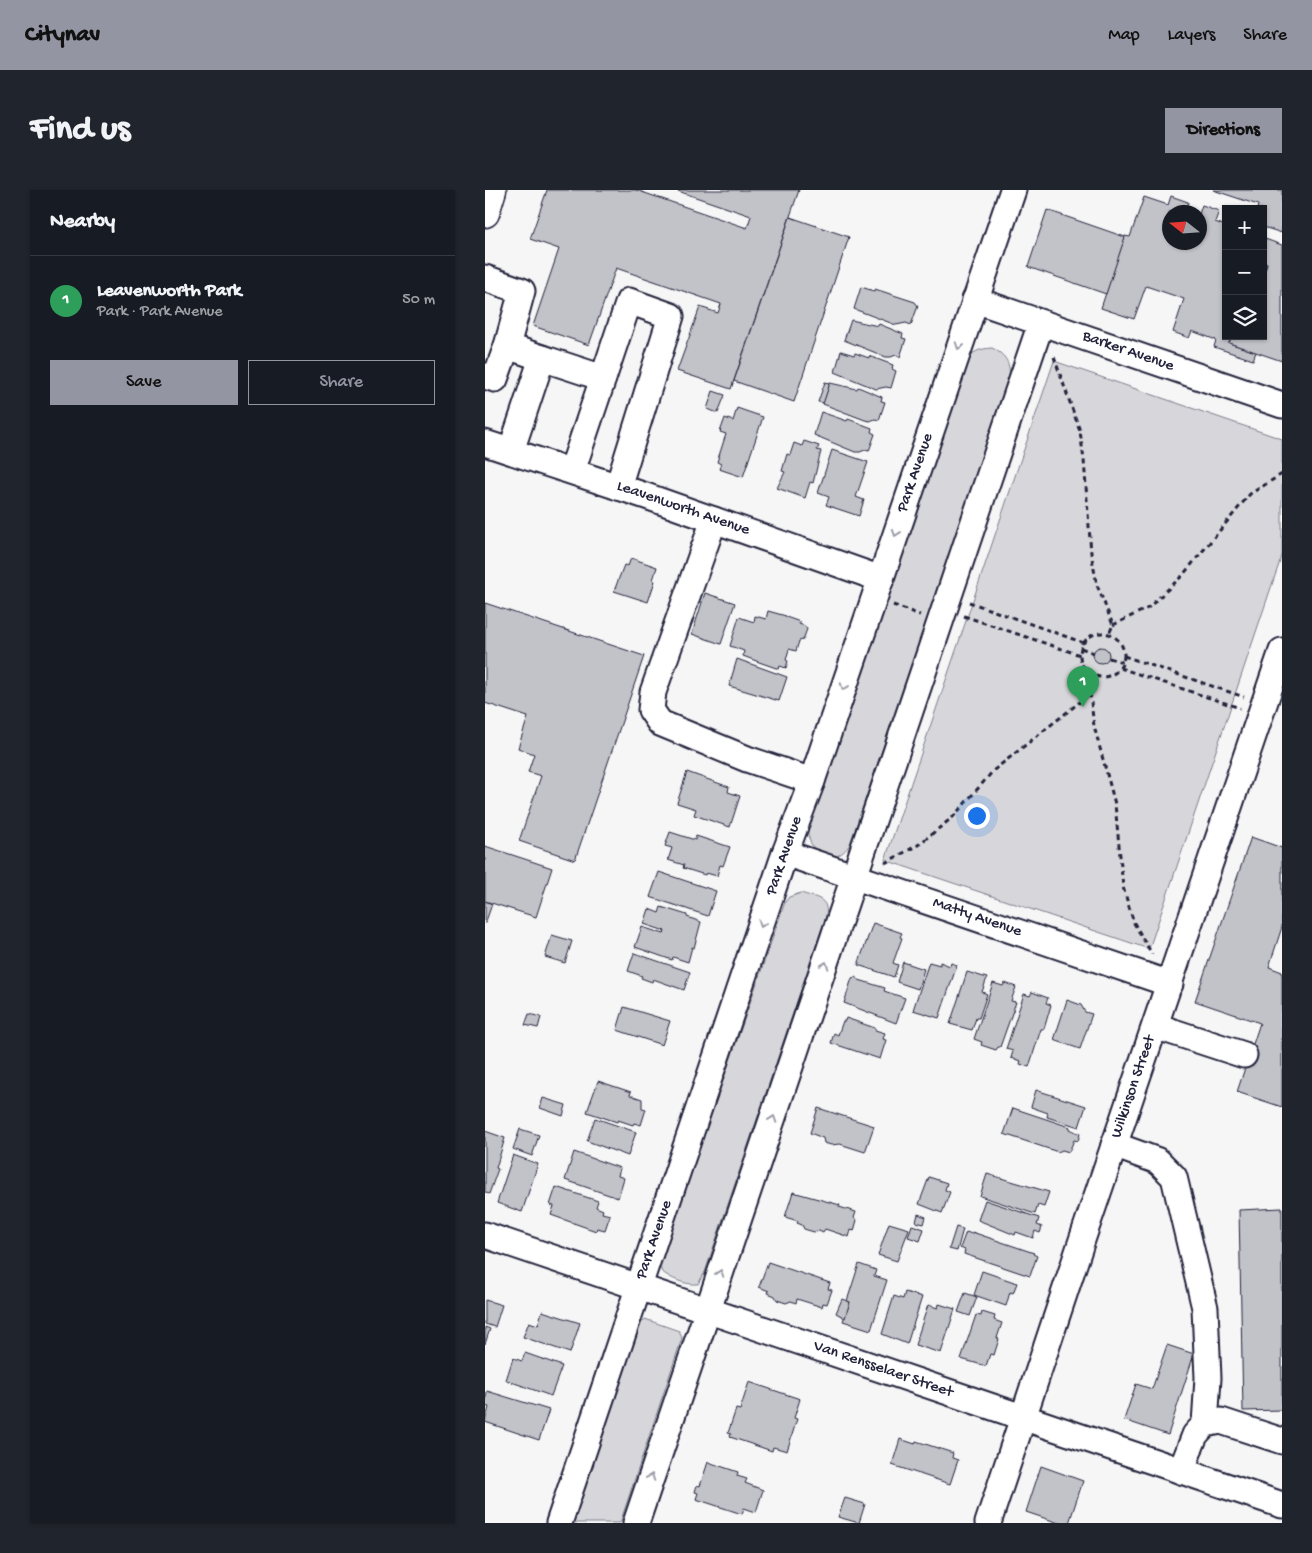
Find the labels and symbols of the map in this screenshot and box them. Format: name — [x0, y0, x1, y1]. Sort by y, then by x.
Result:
north arrow — [1162, 205, 1207, 250]
street label: Barker Avenue — [1079, 327, 1177, 377]
one-way arrow — [955, 342, 965, 350]
street label: Park Avenue — [893, 430, 939, 516]
street label: Leavenworth Avenue — [614, 477, 753, 541]
one-way arrow — [892, 529, 902, 537]
pin: 1 — [1067, 666, 1099, 707]
one-way arrow — [839, 683, 849, 691]
your location — [964, 803, 990, 829]
street label: Park Avenue — [762, 813, 808, 899]
street label: Matty Avenue — [930, 894, 1025, 942]
one-way arrow — [757, 919, 767, 927]
one-way arrow — [819, 962, 829, 970]
street label: Wilkinson Street — [1108, 1032, 1161, 1141]
one-way arrow — [767, 1116, 777, 1124]
street label: Park Avenue — [632, 1197, 678, 1283]
one-way arrow — [715, 1269, 725, 1278]
street label: Van Rensselaer Street — [810, 1337, 957, 1403]
one-way arrow — [646, 1473, 656, 1482]

